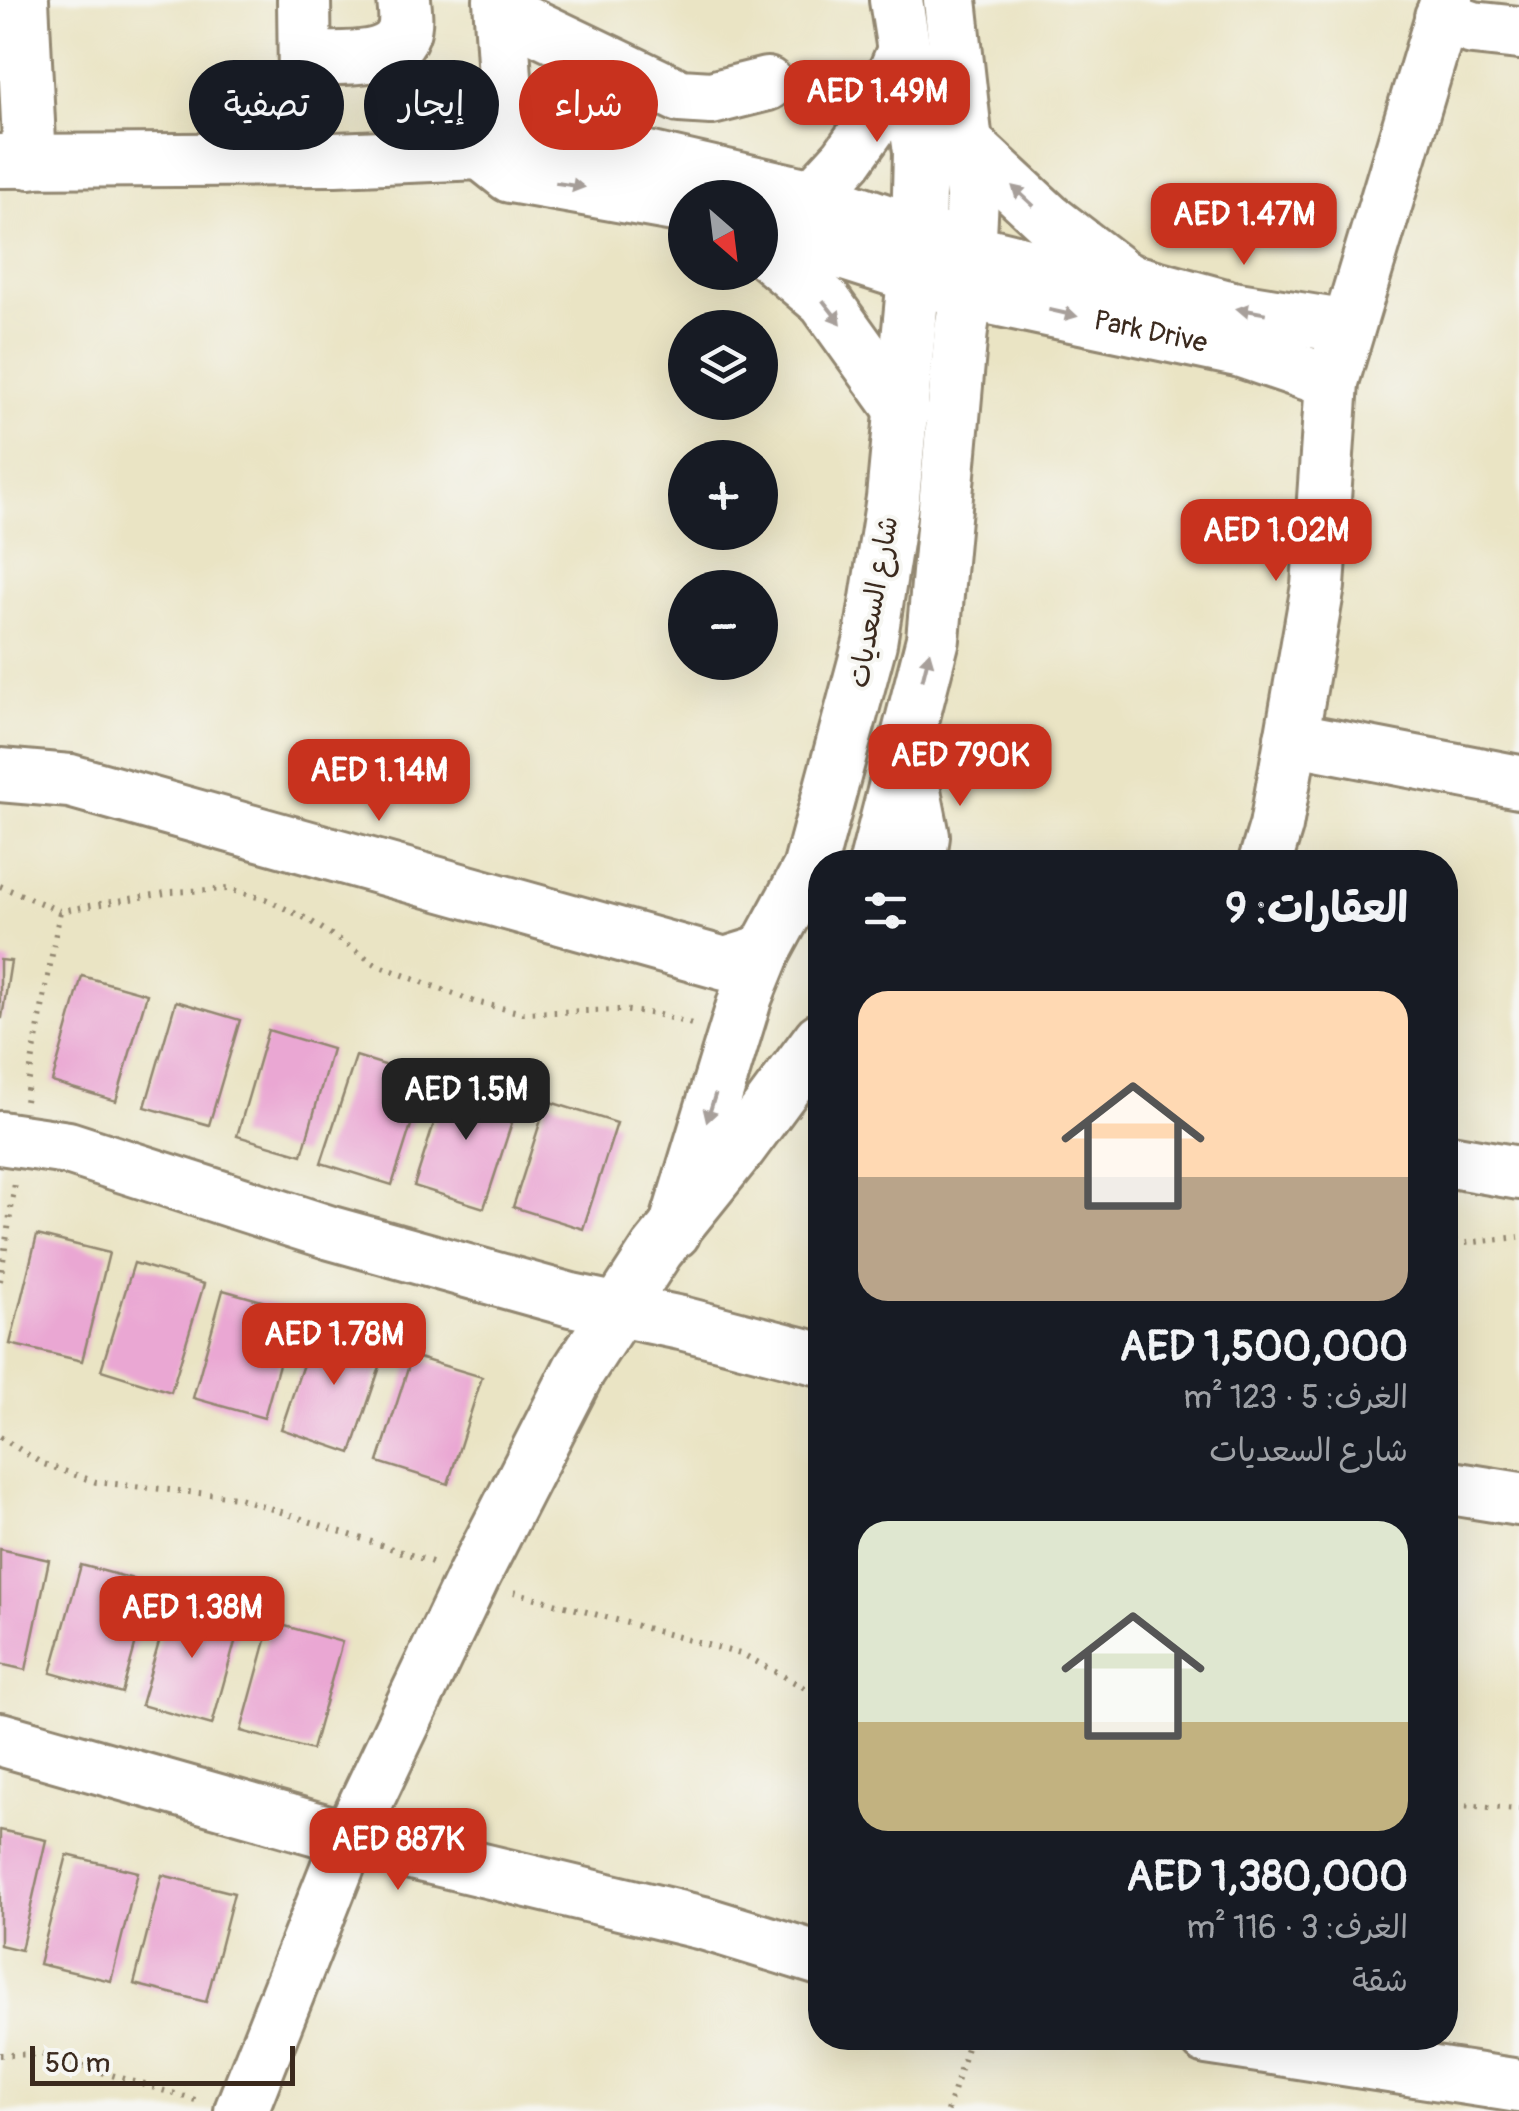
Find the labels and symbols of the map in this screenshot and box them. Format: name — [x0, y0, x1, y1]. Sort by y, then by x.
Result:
pin: AED 1.49M — [763, 60, 991, 145]
one-way arrow — [555, 178, 586, 193]
north arrow — [668, 180, 778, 290]
pin: AED 1.47M — [1130, 183, 1358, 268]
one-way arrow — [1011, 185, 1035, 208]
one-way arrow — [821, 299, 842, 325]
street label: Park Drive — [1091, 303, 1211, 361]
one-way arrow — [1235, 303, 1267, 318]
one-way arrow — [1048, 306, 1079, 321]
pin: AED 1.02M — [1162, 499, 1390, 584]
street label: شارع السعديات — [842, 513, 907, 691]
one-way arrow — [919, 650, 934, 681]
pin: AED 790K — [857, 724, 1063, 809]
pin: AED 1.14M — [265, 739, 493, 824]
pin: AED 1.5M — [363, 1058, 569, 1143]
one-way arrow — [703, 1093, 718, 1123]
pin: AED 1.78M — [220, 1303, 448, 1388]
pin: AED 1.38M — [78, 1576, 306, 1661]
pin: AED 887K — [295, 1808, 501, 1893]
scale bar — [30, 2041, 295, 2086]

